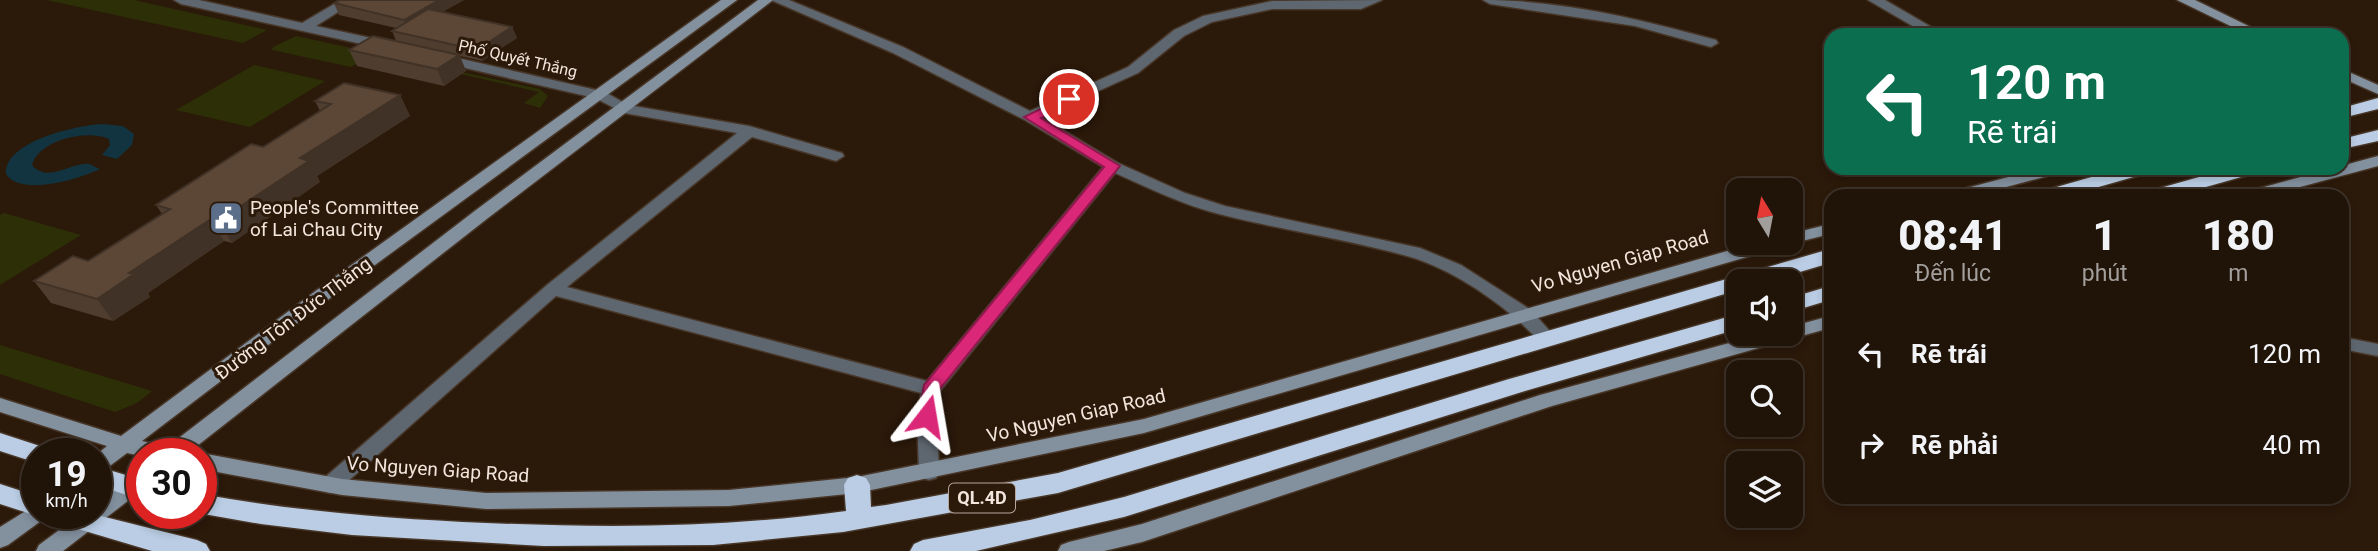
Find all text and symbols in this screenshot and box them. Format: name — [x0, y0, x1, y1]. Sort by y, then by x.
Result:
street label: Phố Quyết Thắng — [457, 36, 579, 81]
text: 120 m — [1967, 54, 2106, 111]
icon: left — [1852, 56, 1943, 147]
pin — [1039, 69, 1099, 129]
icon: arrive — [1050, 80, 1088, 118]
text: Rẽ trái — [1967, 113, 2058, 151]
north arrow — [1726, 178, 1802, 256]
map controls — [1726, 178, 1803, 528]
place label: People's Committee of Lai Chau City — [250, 196, 419, 241]
public building icon: People's Committee of Lai Chau City — [207, 199, 245, 237]
text: 08:41 — [1898, 211, 2007, 260]
text: 1 — [2093, 211, 2117, 260]
text: 180 — [2202, 211, 2275, 260]
street label: Vo Nguyen Giap Road — [1529, 225, 1711, 298]
street label: Đường Tôn Đức Thắng — [211, 252, 376, 385]
text: Đến lúc — [1915, 260, 1991, 287]
text: phút — [2082, 260, 2128, 287]
text: m — [2228, 260, 2248, 287]
button: sound — [1726, 269, 1803, 346]
icon: left — [1852, 335, 1890, 373]
text: Rẽ trái — [1911, 339, 1987, 369]
text: 120 m — [2248, 339, 2321, 369]
button: search — [1726, 360, 1803, 437]
position arrow — [890, 379, 964, 453]
street label: Vo Nguyen Giap Road — [984, 384, 1168, 447]
icon: right — [1852, 426, 1890, 464]
text: Rẽ phải — [1911, 430, 1998, 460]
text: 40 m — [2263, 430, 2321, 460]
speed limit sign: 30 — [126, 438, 217, 529]
button: layers — [1726, 451, 1803, 528]
street label: Vo Nguyen Giap Road — [346, 452, 530, 487]
text: 19 — [46, 454, 87, 495]
road number: QL.4D — [949, 484, 1015, 512]
text: km/h — [45, 490, 88, 511]

